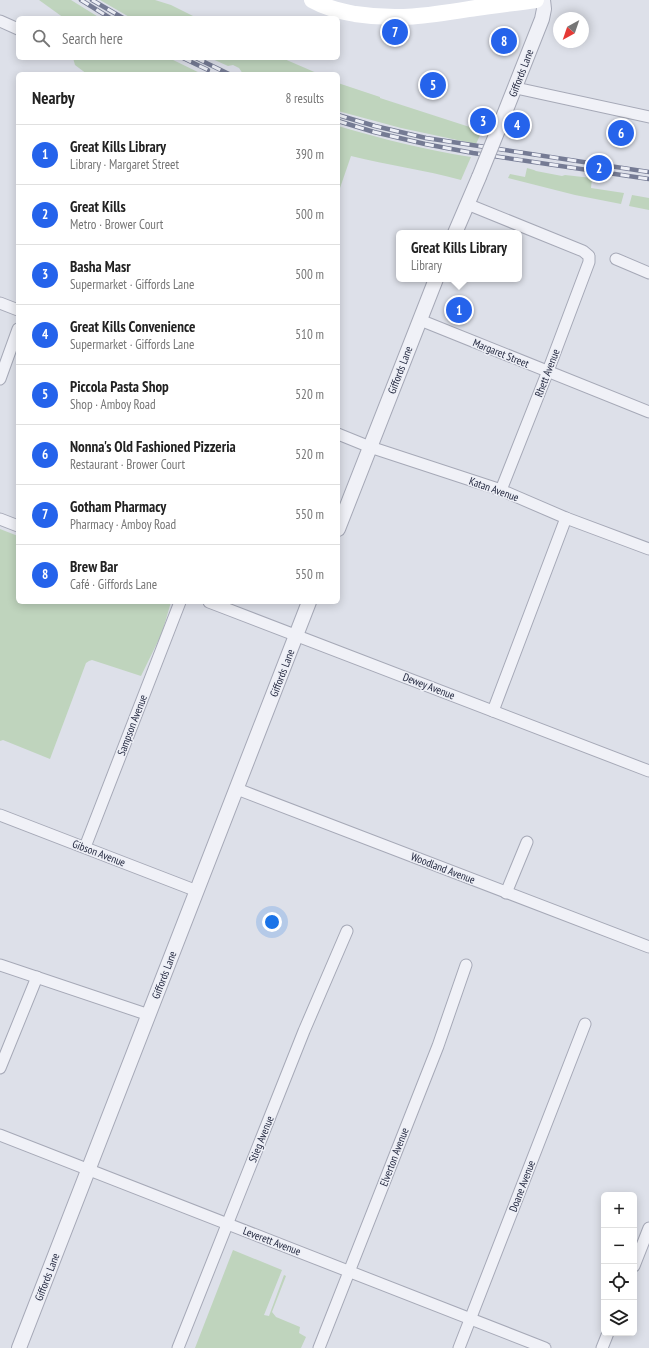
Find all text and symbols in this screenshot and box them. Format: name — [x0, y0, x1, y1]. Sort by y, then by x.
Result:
north arrow — [553, 12, 589, 48]
search box — [16, 16, 340, 60]
pin: 7 — [382, 17, 408, 47]
pin: 8 — [491, 26, 517, 56]
icon: search — [30, 27, 52, 49]
text: Search here — [62, 29, 123, 48]
street label: Giffords Lane — [505, 47, 537, 99]
pin: 5 — [420, 70, 446, 100]
text: Nearby — [32, 87, 75, 109]
text: 8 results — [285, 90, 324, 107]
pin: 3 — [470, 106, 496, 136]
pin: 4 — [504, 110, 530, 140]
pin: 6 — [608, 118, 634, 148]
text: Great Kills Library — [70, 137, 166, 156]
text: 1 — [42, 146, 48, 163]
text: 390 m — [295, 146, 324, 163]
pin: 2 — [586, 153, 612, 183]
text: Library · Margaret Street — [70, 156, 179, 173]
text: Great Kills — [70, 197, 126, 216]
text: 2 — [42, 206, 48, 223]
text: 500 m — [295, 206, 324, 223]
text: Metro · Brower Court — [70, 216, 163, 233]
popup — [396, 230, 522, 282]
text: Great Kills Library — [411, 238, 507, 257]
text: Basha Masr — [70, 257, 131, 276]
text: Library — [411, 257, 442, 274]
text: 3 — [42, 266, 48, 283]
text: 500 m — [295, 266, 324, 283]
text: Supermarket · Giffords Lane — [70, 276, 194, 293]
pin: 1 — [446, 295, 472, 325]
text: Great Kills Convenience — [70, 317, 195, 336]
text: 4 — [42, 326, 48, 343]
text: 510 m — [295, 326, 324, 343]
street label: Margaret Street — [471, 335, 531, 371]
text: Supermarket · Giffords Lane — [70, 336, 194, 353]
street label: Giffords Lane — [384, 344, 416, 396]
street label: Rhett Avenue — [531, 346, 563, 399]
text: Piccola Pasta Shop — [70, 377, 169, 396]
text: 5 — [42, 386, 48, 403]
text: 520 m — [295, 386, 324, 403]
text: Shop · Amboy Road — [70, 396, 156, 413]
text: Nonna's Old Fashioned Pizzeria — [70, 437, 236, 456]
text: 6 — [42, 446, 48, 463]
text: 520 m — [295, 446, 324, 463]
text: Restaurant · Brower Court — [70, 456, 185, 473]
street label: Katan Avenue — [467, 474, 521, 505]
text: Gotham Pharmacy — [70, 497, 166, 516]
text: 7 — [42, 506, 48, 523]
text: 550 m — [295, 506, 324, 523]
text: Pharmacy · Amboy Road — [70, 516, 176, 533]
text: Brew Bar — [70, 557, 118, 576]
text: 8 — [42, 566, 48, 583]
text: 550 m — [295, 566, 324, 583]
text: Café · Giffords Lane — [70, 576, 157, 593]
street label: Giffords Lane — [266, 647, 298, 699]
street label: Dewey Avenue — [401, 670, 457, 702]
street label: Sampson Avenue — [114, 692, 150, 757]
street label: Gibson Avenue — [70, 836, 128, 870]
street label: Woodland Avenue — [409, 849, 478, 887]
your location — [262, 912, 282, 932]
street label: Giffords Lane — [148, 949, 180, 1001]
street label: Stieg Avenue — [245, 1113, 277, 1164]
street label: Elverton Avenue — [376, 1125, 412, 1188]
street label: Doane Avenue — [506, 1158, 538, 1214]
map controls — [601, 1192, 637, 1336]
button: + — [601, 1192, 637, 1228]
street label: Leverett Avenue — [241, 1224, 303, 1259]
button: − — [601, 1228, 637, 1264]
street label: Giffords Lane — [31, 1251, 63, 1303]
button: locate — [601, 1264, 637, 1300]
button: layers — [601, 1300, 637, 1336]

